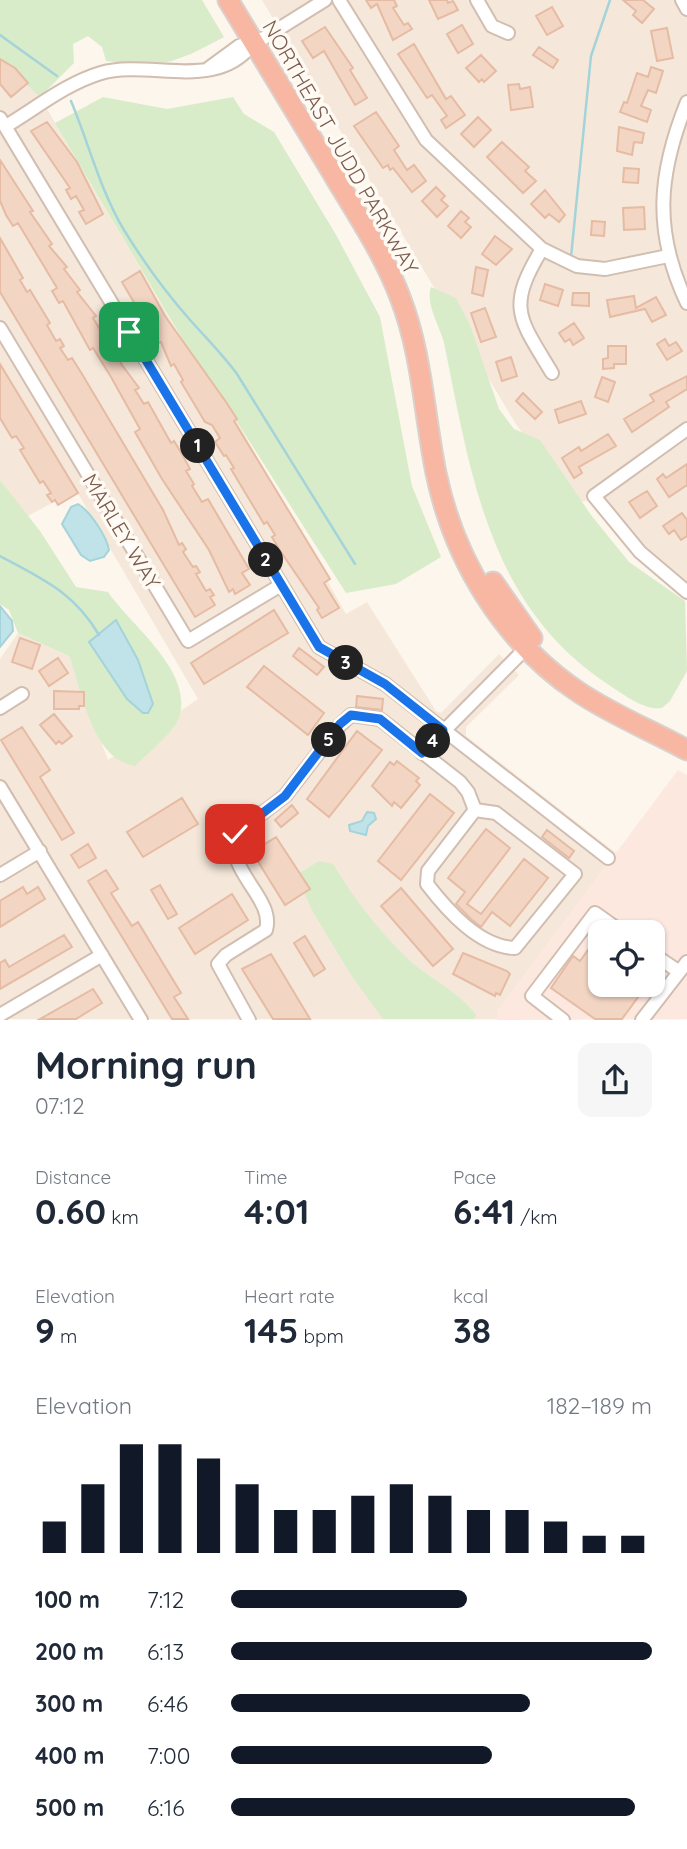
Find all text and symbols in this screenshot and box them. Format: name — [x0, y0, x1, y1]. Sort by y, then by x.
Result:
street label: NORTHEAST JUDD PARKWAY — [257, 15, 425, 279]
pin — [99, 302, 159, 362]
icon: arrive — [110, 313, 148, 351]
pin: 1 — [180, 428, 216, 464]
text: 1 — [194, 433, 201, 457]
street label: MARLEY WAY — [77, 469, 167, 594]
pin: 2 — [248, 542, 284, 578]
text: 2 — [260, 547, 271, 571]
pin: 3 — [328, 646, 364, 680]
text: 3 — [340, 650, 351, 674]
pin: 5 — [312, 722, 346, 758]
pin: 4 — [416, 724, 450, 758]
text: 5 — [323, 727, 334, 751]
text: 4 — [427, 728, 438, 752]
pin — [205, 804, 265, 864]
icon: check — [216, 815, 254, 853]
map controls — [588, 920, 665, 997]
button: locate — [588, 920, 665, 997]
text: Morning run — [35, 1041, 257, 1089]
button: share — [578, 1043, 652, 1117]
text: 07:12 — [35, 1091, 85, 1120]
text: Distance — [35, 1165, 111, 1189]
text: Time — [244, 1165, 288, 1189]
text: Pace — [453, 1165, 496, 1189]
text: 0.60 — [35, 1189, 106, 1233]
text: 4:01 — [244, 1189, 309, 1233]
text: 6:41 — [453, 1189, 515, 1233]
text: km — [106, 1205, 139, 1229]
text: /km — [515, 1205, 558, 1229]
text: Elevation — [35, 1284, 115, 1308]
text: Heart rate — [244, 1284, 335, 1308]
text: kcal — [453, 1284, 488, 1308]
text: 9 — [35, 1308, 55, 1352]
text: 145 — [244, 1308, 298, 1352]
text: 38 — [453, 1308, 491, 1352]
text: m — [55, 1324, 77, 1348]
text: bpm — [298, 1324, 344, 1348]
text: Elevation — [35, 1391, 132, 1420]
text: 182–189 m — [547, 1391, 652, 1420]
text: 100 m — [35, 1585, 100, 1614]
text: 7:12 — [147, 1585, 184, 1614]
text: 200 m — [35, 1637, 104, 1666]
text: 6:13 — [147, 1637, 184, 1666]
text: 300 m — [35, 1689, 103, 1718]
text: 6:46 — [147, 1689, 188, 1718]
text: 400 m — [35, 1741, 104, 1770]
text: 7:00 — [147, 1741, 190, 1770]
text: 500 m — [35, 1793, 104, 1822]
text: 6:16 — [147, 1793, 185, 1822]

